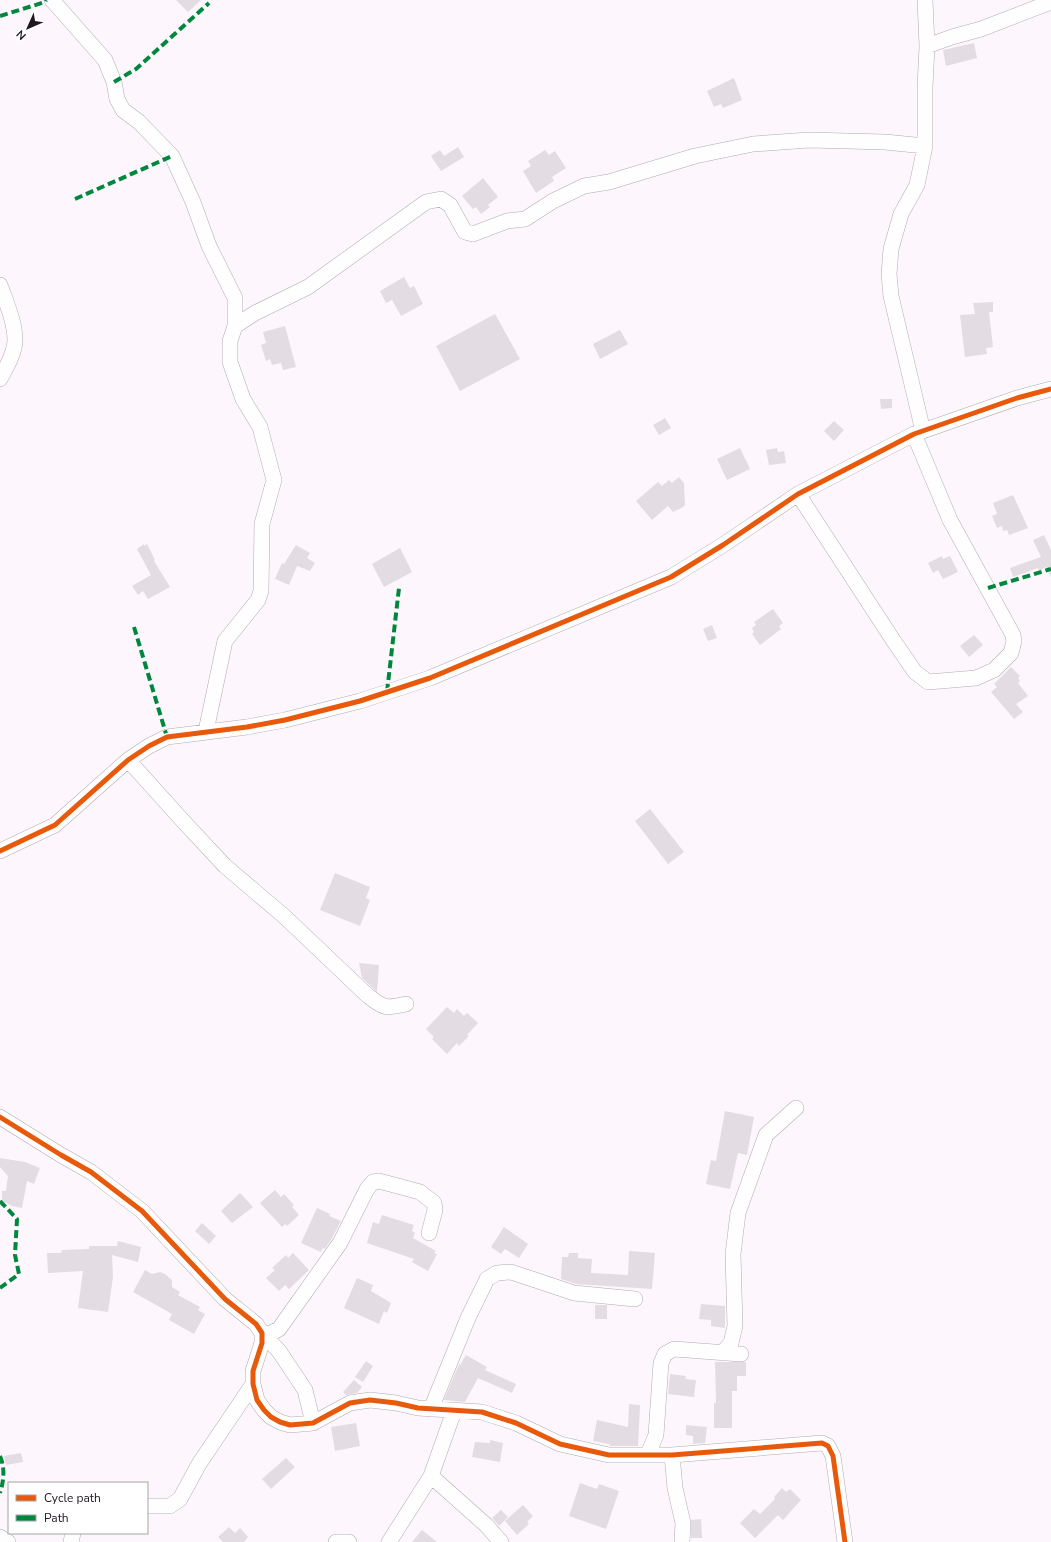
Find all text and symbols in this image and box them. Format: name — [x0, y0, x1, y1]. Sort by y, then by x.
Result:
north arrow — [8, 8, 48, 48]
text: N — [13, 27, 29, 43]
legend — [8, 1482, 148, 1534]
text: Cycle path — [44, 1490, 101, 1506]
text: Path — [44, 1510, 69, 1526]

